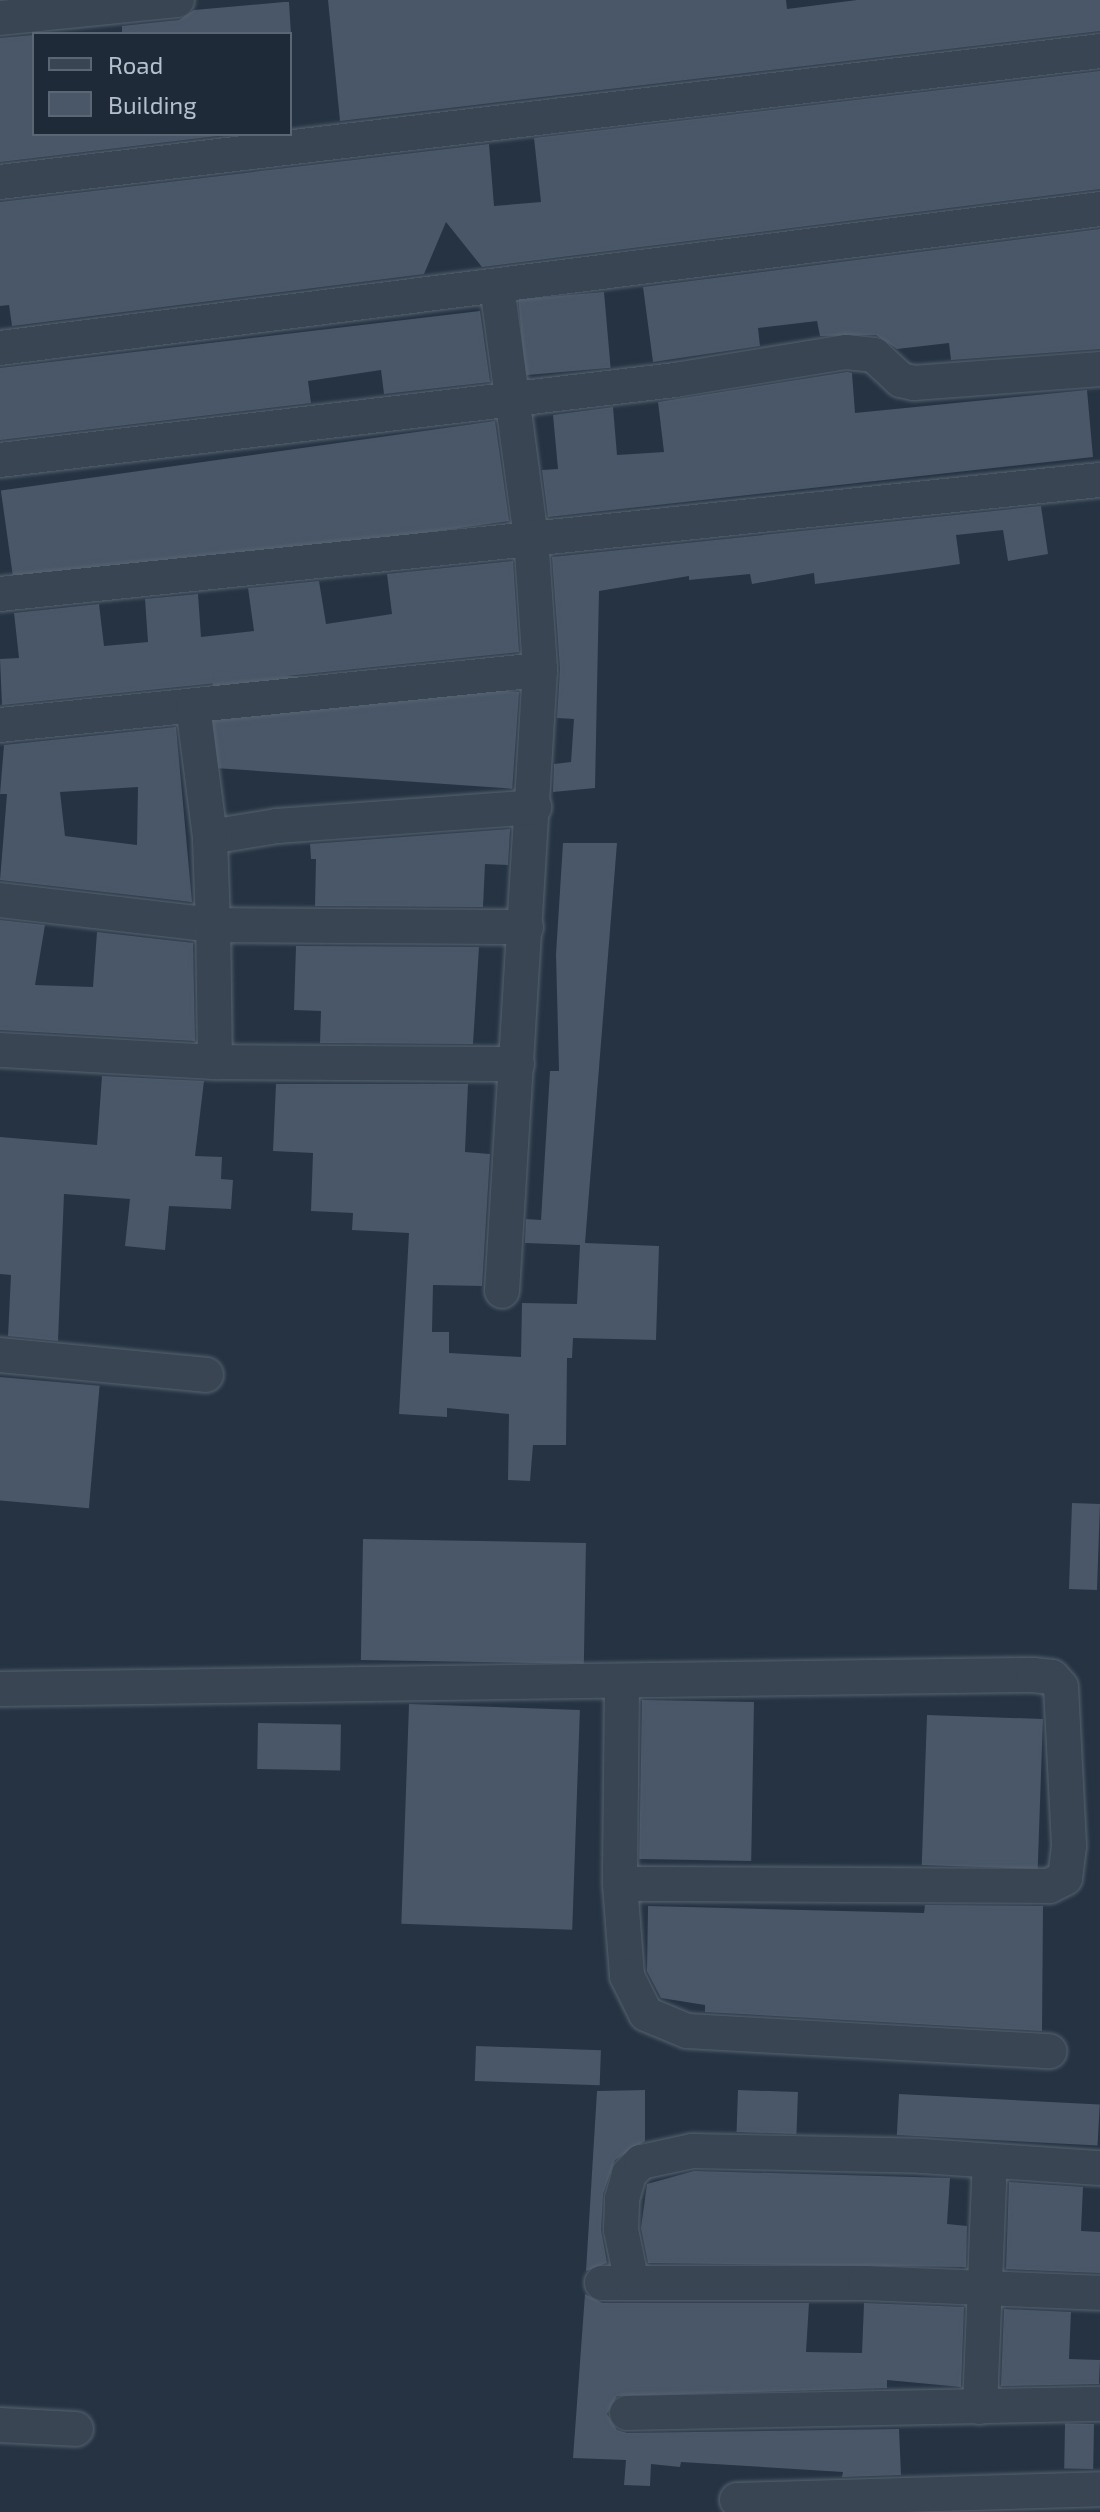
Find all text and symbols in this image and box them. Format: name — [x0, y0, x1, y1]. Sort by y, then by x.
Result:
legend — [32, 32, 292, 136]
text: Road — [108, 50, 163, 79]
text: Building — [108, 90, 197, 119]

